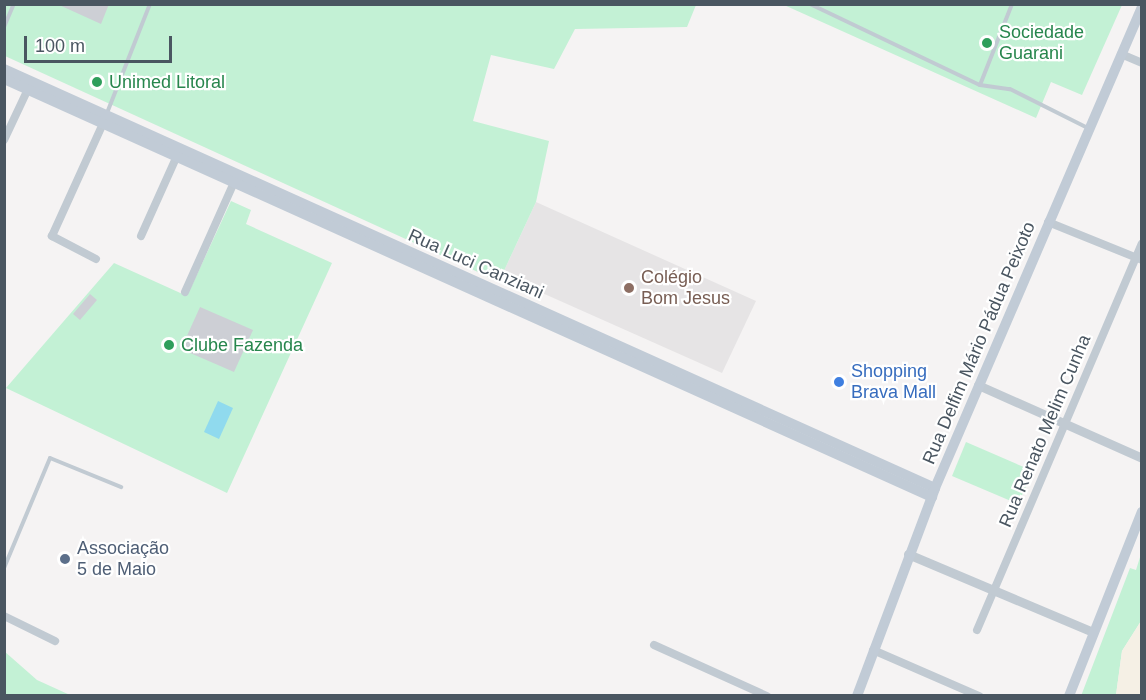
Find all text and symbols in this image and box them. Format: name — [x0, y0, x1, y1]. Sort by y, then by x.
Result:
place label: Sociedade Guarani — [999, 22, 1084, 64]
scale bar — [27, 24, 176, 62]
text: 100 m — [35, 36, 85, 56]
marker: Sociedade Guarani — [980, 36, 994, 50]
place label: Unimed Litoral — [109, 71, 225, 93]
marker: Unimed Litoral — [90, 75, 104, 89]
street label: Rua Delfim Mário Pádua Peixoto — [918, 219, 1040, 467]
street label: Rua Luci Canziani — [405, 224, 547, 304]
place label: Colégio Bom Jesus — [641, 267, 730, 310]
marker: Colégio Bom Jesus — [622, 281, 636, 295]
street label: Rua Renato Melim Cunha — [995, 331, 1095, 531]
place label: Clube Fazenda — [181, 334, 303, 356]
marker: Clube Fazenda — [162, 338, 176, 352]
place label: Shopping Brava Mall — [851, 361, 936, 404]
marker: Shopping Brava Mall — [832, 375, 846, 389]
place label: Associação 5 de Maio — [77, 538, 169, 580]
marker: Associação 5 de Maio — [58, 552, 72, 566]

